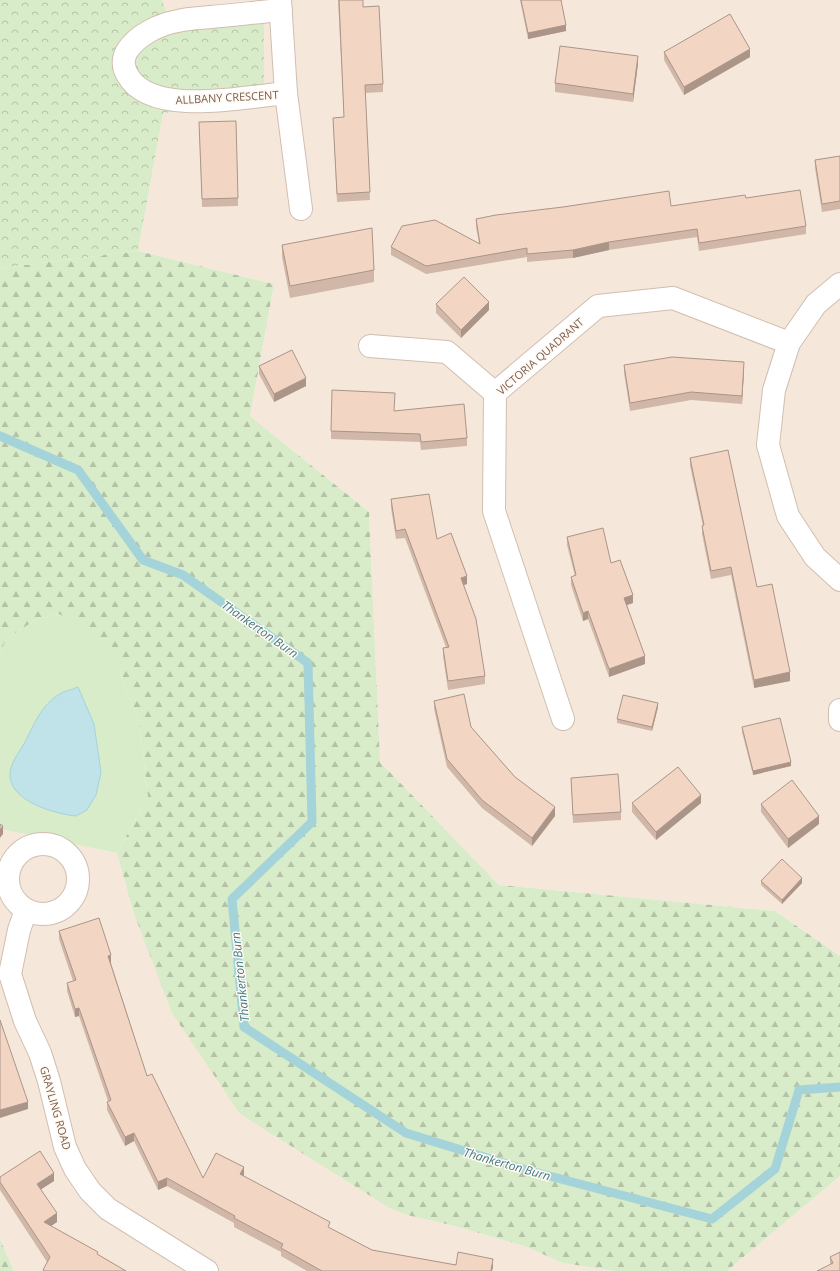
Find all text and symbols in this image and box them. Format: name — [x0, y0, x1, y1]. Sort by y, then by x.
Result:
street label: ALLBANY CRESCENT — [175, 87, 279, 107]
street label: VICTORIA QUADRANT — [493, 314, 587, 398]
water label: Thankerton Burn — [218, 596, 302, 662]
water label: Thankerton Burn — [227, 931, 253, 1022]
street label: GRAYLING ROAD — [37, 1065, 75, 1151]
water label: Thankerton Burn — [462, 1143, 553, 1185]

